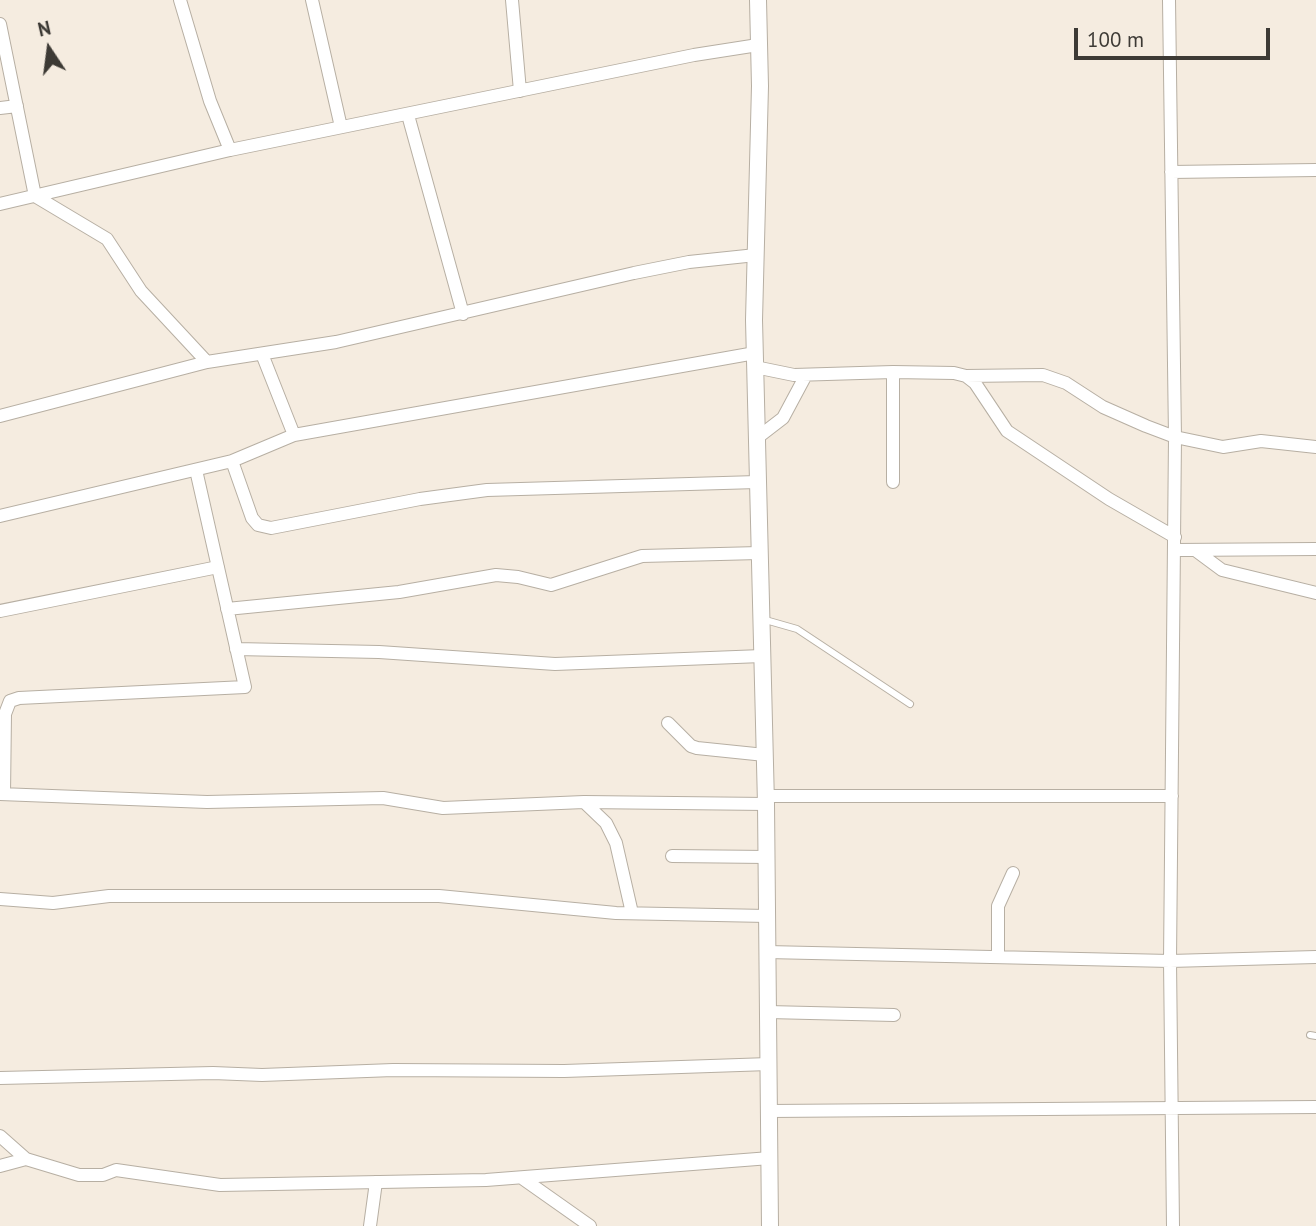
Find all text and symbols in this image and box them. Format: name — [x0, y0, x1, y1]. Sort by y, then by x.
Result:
north arrow — [14, 14, 84, 84]
scale bar — [1078, 14, 1274, 58]
text: N — [35, 15, 53, 42]
text: 100 m — [1087, 26, 1144, 53]

